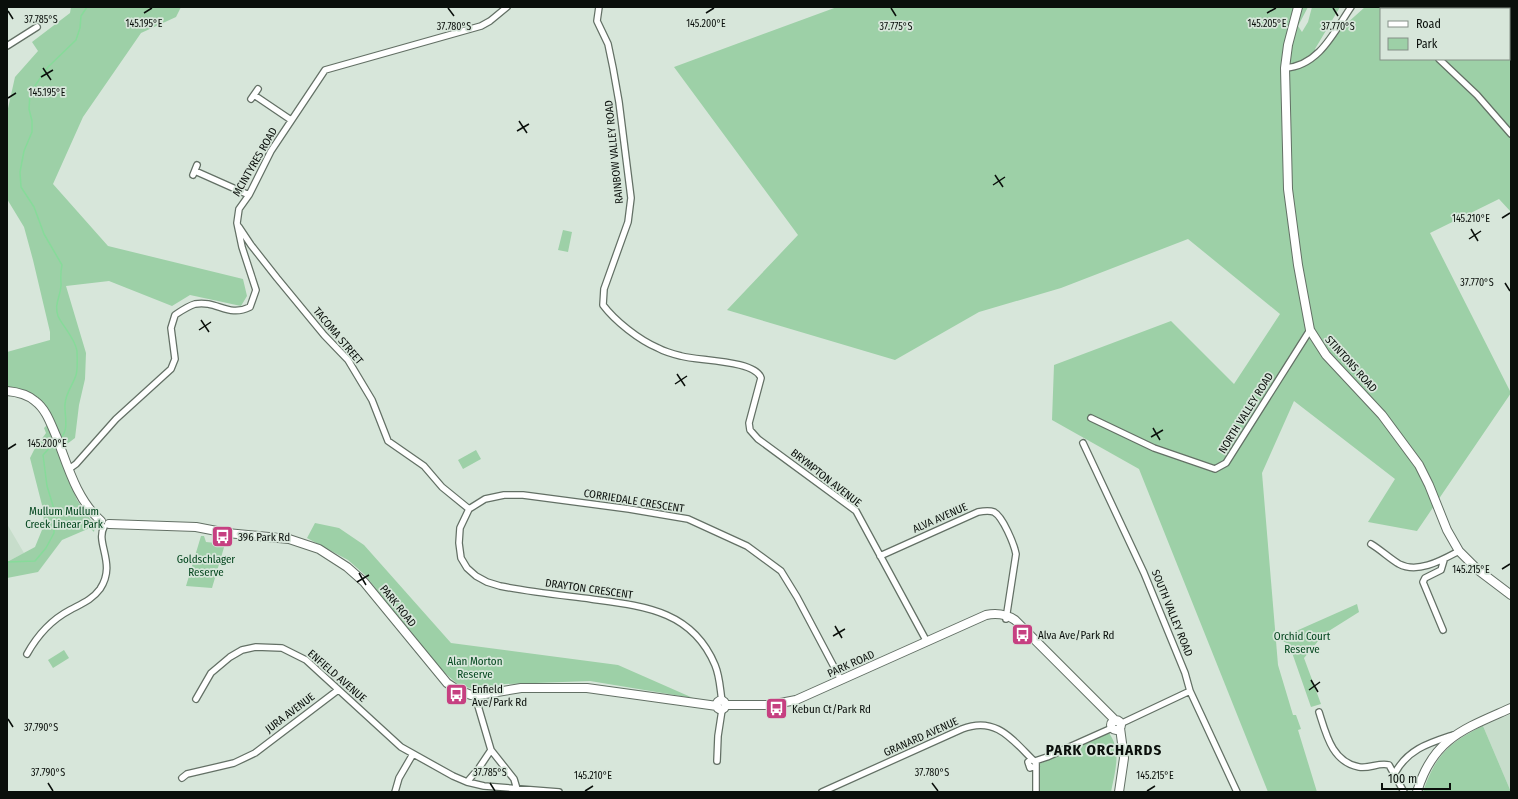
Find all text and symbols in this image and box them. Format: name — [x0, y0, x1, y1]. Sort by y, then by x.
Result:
legend — [1380, 8, 1510, 60]
text: 37.785°S — [24, 14, 58, 26]
text: Road — [1416, 17, 1441, 31]
text: 145.195°E — [126, 18, 163, 30]
text: 145.200°E — [686, 18, 726, 30]
text: 145.205°E — [1248, 18, 1287, 30]
text: 37.780°S — [437, 21, 471, 33]
text: 37.775°S — [880, 21, 912, 33]
text: 37.770°S — [1321, 21, 1355, 33]
text: Park — [1416, 37, 1438, 51]
text: 145.195°E — [29, 87, 66, 99]
street label: RAINBOW VALLEY ROAD — [602, 100, 626, 204]
street label: MCINTYRES ROAD — [230, 125, 280, 199]
text: 145.210°E — [1452, 213, 1490, 225]
text: 37.770°S — [1460, 277, 1494, 289]
street label: TACOMA STREET — [310, 305, 366, 368]
street label: STINTONS ROAD — [1322, 333, 1380, 395]
street label: NORTH VALLEY ROAD — [1216, 370, 1276, 456]
text: 145.200°E — [27, 438, 67, 450]
street label: BRYMPTON AVENUE — [788, 446, 864, 510]
street label: CORRIEDALE CRESCENT — [583, 487, 686, 516]
street label: ALVA AVENUE — [911, 500, 969, 536]
park label: Mullum Mullum Creek Linear Park — [25, 505, 104, 531]
bus stop icon: 396 Park Rd — [209, 524, 235, 550]
place label: 396 Park Rd — [238, 531, 290, 544]
park label: Goldschlager Reserve — [177, 553, 235, 579]
text: 145.215°E — [1452, 564, 1490, 576]
street label: SOUTH VALLEY ROAD — [1149, 568, 1195, 658]
street label: DRAYTON CRESCENT — [544, 576, 635, 602]
street label: PARK ROAD — [377, 582, 419, 630]
bus stop icon: Alva Ave/Park Rd — [1010, 622, 1036, 648]
place label: Alva Ave/Park Rd — [1038, 629, 1114, 642]
park label: Orchid Court Reserve — [1274, 630, 1331, 656]
street label: ENFIELD AVENUE — [305, 647, 369, 705]
street label: PARK ROAD — [825, 648, 877, 680]
park label: Alan Morton Reserve — [448, 655, 502, 681]
bus stop icon: Enfield Ave/Park Rd — [443, 682, 469, 708]
place label: Enfield Ave/Park Rd — [472, 683, 527, 709]
street label: JURA AVENUE — [263, 690, 317, 736]
bus stop icon: Kebun Ct/Park Rd — [764, 696, 790, 722]
place label: Kebun Ct/Park Rd — [792, 703, 871, 716]
street label: GRANARD AVENUE — [882, 715, 960, 759]
text: 37.790°S — [24, 722, 58, 734]
district label: PARK ORCHARDS — [1046, 741, 1162, 759]
scale bar — [1382, 765, 1450, 791]
text: 37.790°S — [31, 767, 65, 779]
text: 37.785°S — [473, 767, 507, 779]
text: 37.780°S — [915, 767, 949, 779]
text: 145.210°E — [574, 770, 612, 782]
text: 145.215°E — [1136, 770, 1174, 782]
text: 100 m — [1388, 772, 1417, 786]

